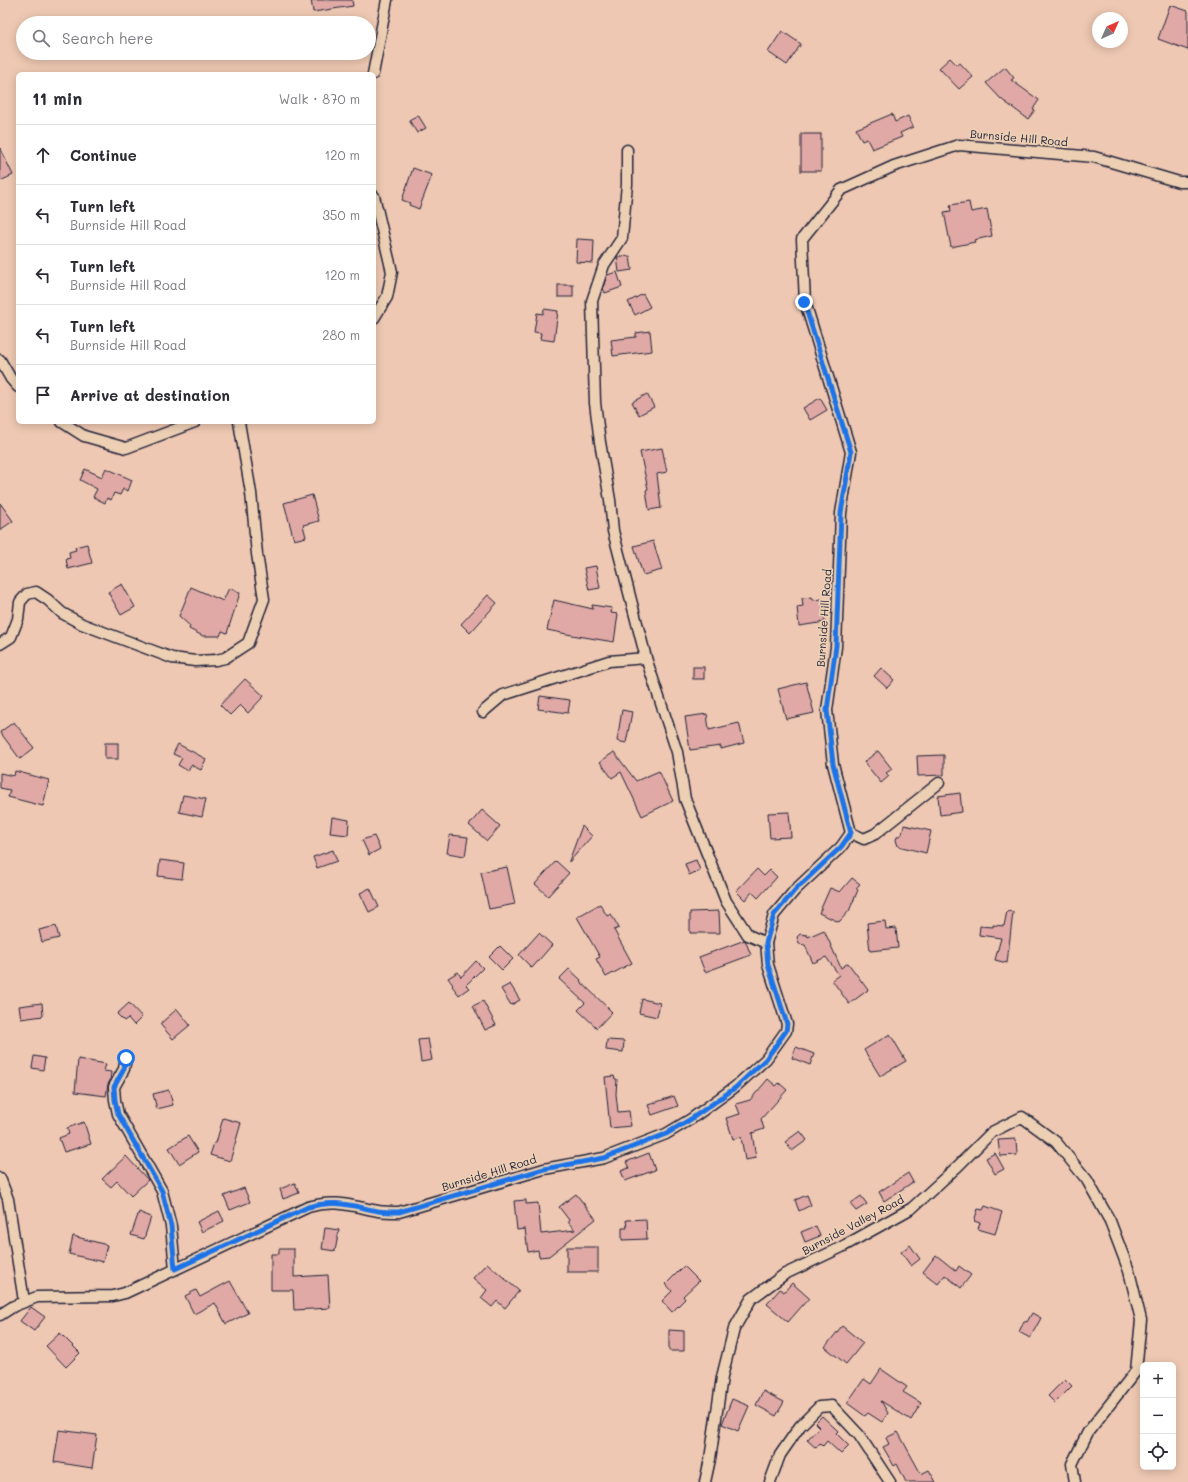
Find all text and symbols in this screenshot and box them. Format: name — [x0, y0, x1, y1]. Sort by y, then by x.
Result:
north arrow — [1092, 12, 1128, 48]
search box — [16, 16, 376, 60]
icon: search — [30, 27, 52, 49]
text: Search here — [62, 28, 153, 48]
text: 11 min — [32, 87, 82, 109]
text: Walk · 870 m — [279, 90, 360, 107]
street label: Burnside Hill Road — [970, 126, 1069, 149]
icon: ahead — [32, 144, 54, 166]
text: Continue — [70, 145, 137, 165]
text: 120 m — [324, 146, 360, 163]
text: Turn left — [70, 196, 135, 216]
icon: left — [32, 204, 54, 226]
text: 350 m — [322, 206, 360, 223]
text: Burnside Hill Road — [70, 216, 186, 233]
text: Turn left — [70, 256, 135, 276]
icon: left — [32, 264, 54, 286]
text: 120 m — [324, 266, 360, 283]
text: Burnside Hill Road — [70, 276, 186, 293]
route end — [795, 293, 813, 311]
text: Turn left — [70, 316, 135, 336]
icon: left — [32, 324, 54, 346]
text: 280 m — [322, 326, 360, 343]
text: Burnside Hill Road — [70, 336, 186, 353]
icon: arrive — [32, 384, 54, 406]
text: Arrive at destination — [70, 385, 230, 405]
street label: Burnside Hill Road — [813, 568, 834, 667]
route start — [117, 1049, 135, 1067]
street label: Burnside Hill Road — [440, 1151, 538, 1194]
street label: Burnside Valley Road — [799, 1191, 906, 1258]
map controls — [1140, 1362, 1176, 1470]
button: + — [1140, 1362, 1176, 1398]
button: − — [1140, 1398, 1176, 1434]
button: locate — [1140, 1434, 1176, 1470]

